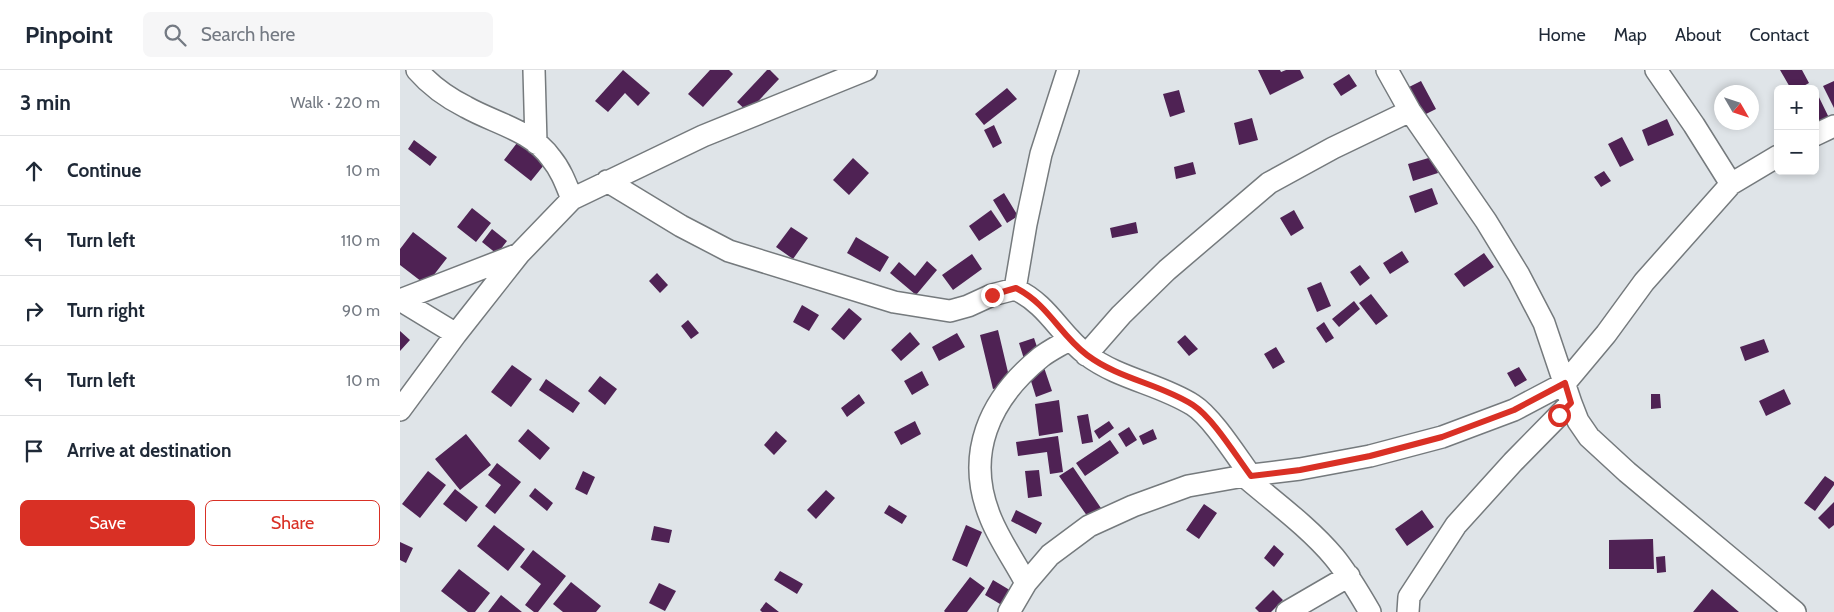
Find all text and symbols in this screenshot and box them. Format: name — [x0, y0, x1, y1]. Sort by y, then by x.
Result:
search box — [143, 12, 493, 57]
text: Pinpoint — [25, 20, 113, 49]
icon: search — [161, 21, 189, 49]
text: Search here — [201, 23, 295, 46]
text: Home — [1538, 24, 1586, 46]
text: Map — [1614, 24, 1647, 46]
text: About — [1675, 24, 1721, 46]
text: Contact — [1749, 24, 1809, 46]
north arrow — [1714, 85, 1759, 130]
map controls — [1774, 85, 1819, 175]
button: + — [1774, 85, 1819, 130]
text: 3 min — [20, 90, 71, 115]
text: Walk · 220 m — [290, 93, 380, 112]
button: − — [1774, 130, 1819, 175]
icon: ahead — [20, 157, 48, 185]
text: Continue — [67, 159, 141, 182]
text: 10 m — [346, 161, 380, 180]
icon: left — [20, 227, 48, 255]
text: Turn left — [67, 229, 135, 252]
text: 110 m — [341, 231, 380, 250]
route end — [981, 284, 1004, 307]
icon: right — [20, 297, 48, 325]
text: Turn right — [67, 299, 145, 322]
text: 90 m — [342, 301, 380, 320]
icon: left — [20, 367, 48, 395]
text: Turn left — [67, 369, 135, 392]
text: 10 m — [346, 371, 380, 390]
route start — [1548, 404, 1571, 427]
icon: arrive — [20, 437, 48, 465]
text: Arrive at destination — [67, 439, 231, 462]
button: Save — [20, 500, 195, 546]
button: Share — [205, 500, 380, 546]

